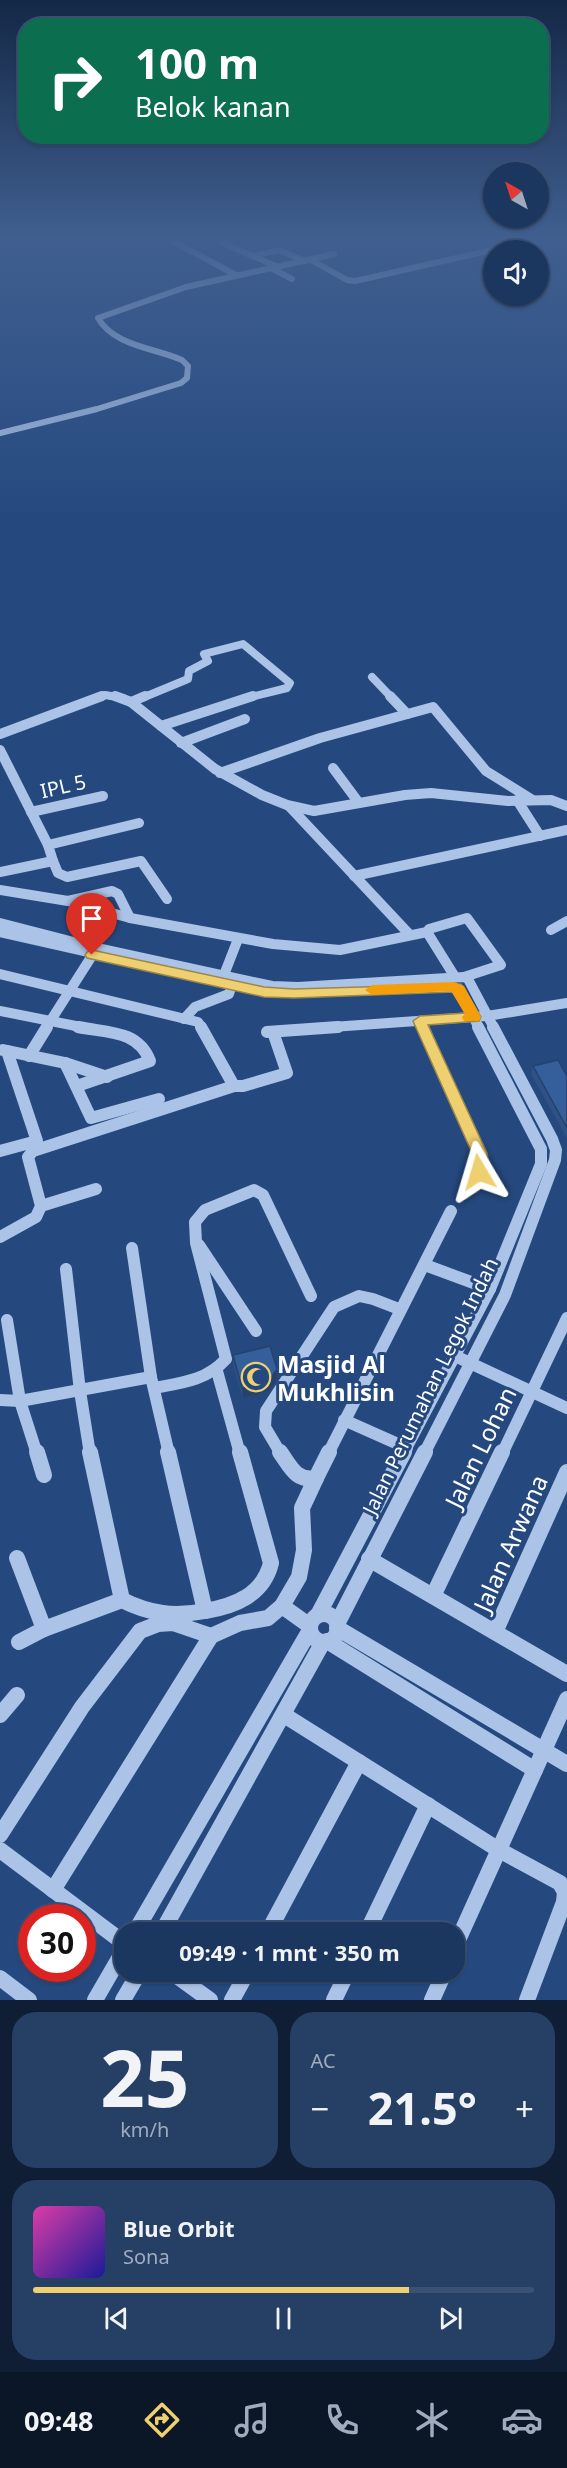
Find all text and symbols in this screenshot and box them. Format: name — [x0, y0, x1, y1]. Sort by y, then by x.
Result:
text: 100 m — [135, 34, 259, 91]
icon: right — [36, 42, 114, 120]
text: Belok kanan — [135, 88, 291, 125]
north arrow — [483, 162, 549, 228]
map controls — [483, 162, 549, 306]
button: sound — [483, 240, 549, 306]
street label: IPL 5 — [38, 768, 88, 804]
pin — [66, 893, 117, 955]
icon: arrive — [75, 902, 108, 935]
position arrow — [447, 1140, 511, 1204]
street label: Jalan Perumahan Legok Indah — [355, 1253, 504, 1521]
place label: Masjid Al Mukhlisin — [277, 1347, 395, 1408]
mosque icon: Masjid Al Mukhlisin — [240, 1361, 272, 1393]
street label: Jalan Lohan — [436, 1381, 524, 1515]
street label: Jalan Arwana — [464, 1469, 555, 1619]
speed limit sign: 30 — [18, 1904, 96, 1982]
text: 09:49 · 1 mnt · 350 m — [179, 1937, 400, 1967]
text: 25 — [100, 2024, 189, 2130]
text: AC — [311, 2047, 336, 2074]
text: 21.5° — [368, 2077, 477, 2138]
text: − — [311, 2086, 329, 2131]
text: + — [515, 2086, 534, 2131]
text: km/h — [120, 2116, 169, 2143]
text: Blue Orbit — [123, 2213, 235, 2243]
text: Sona — [123, 2243, 170, 2270]
icon: previous — [100, 2302, 133, 2335]
icon: pause — [267, 2302, 300, 2335]
icon: next — [434, 2302, 467, 2335]
icon: directions — [141, 2399, 183, 2441]
icon: music — [231, 2399, 273, 2441]
icon: phone — [321, 2399, 363, 2441]
icon: climate — [411, 2399, 453, 2441]
icon: car — [501, 2399, 543, 2441]
text: 09:48 — [24, 2402, 93, 2439]

